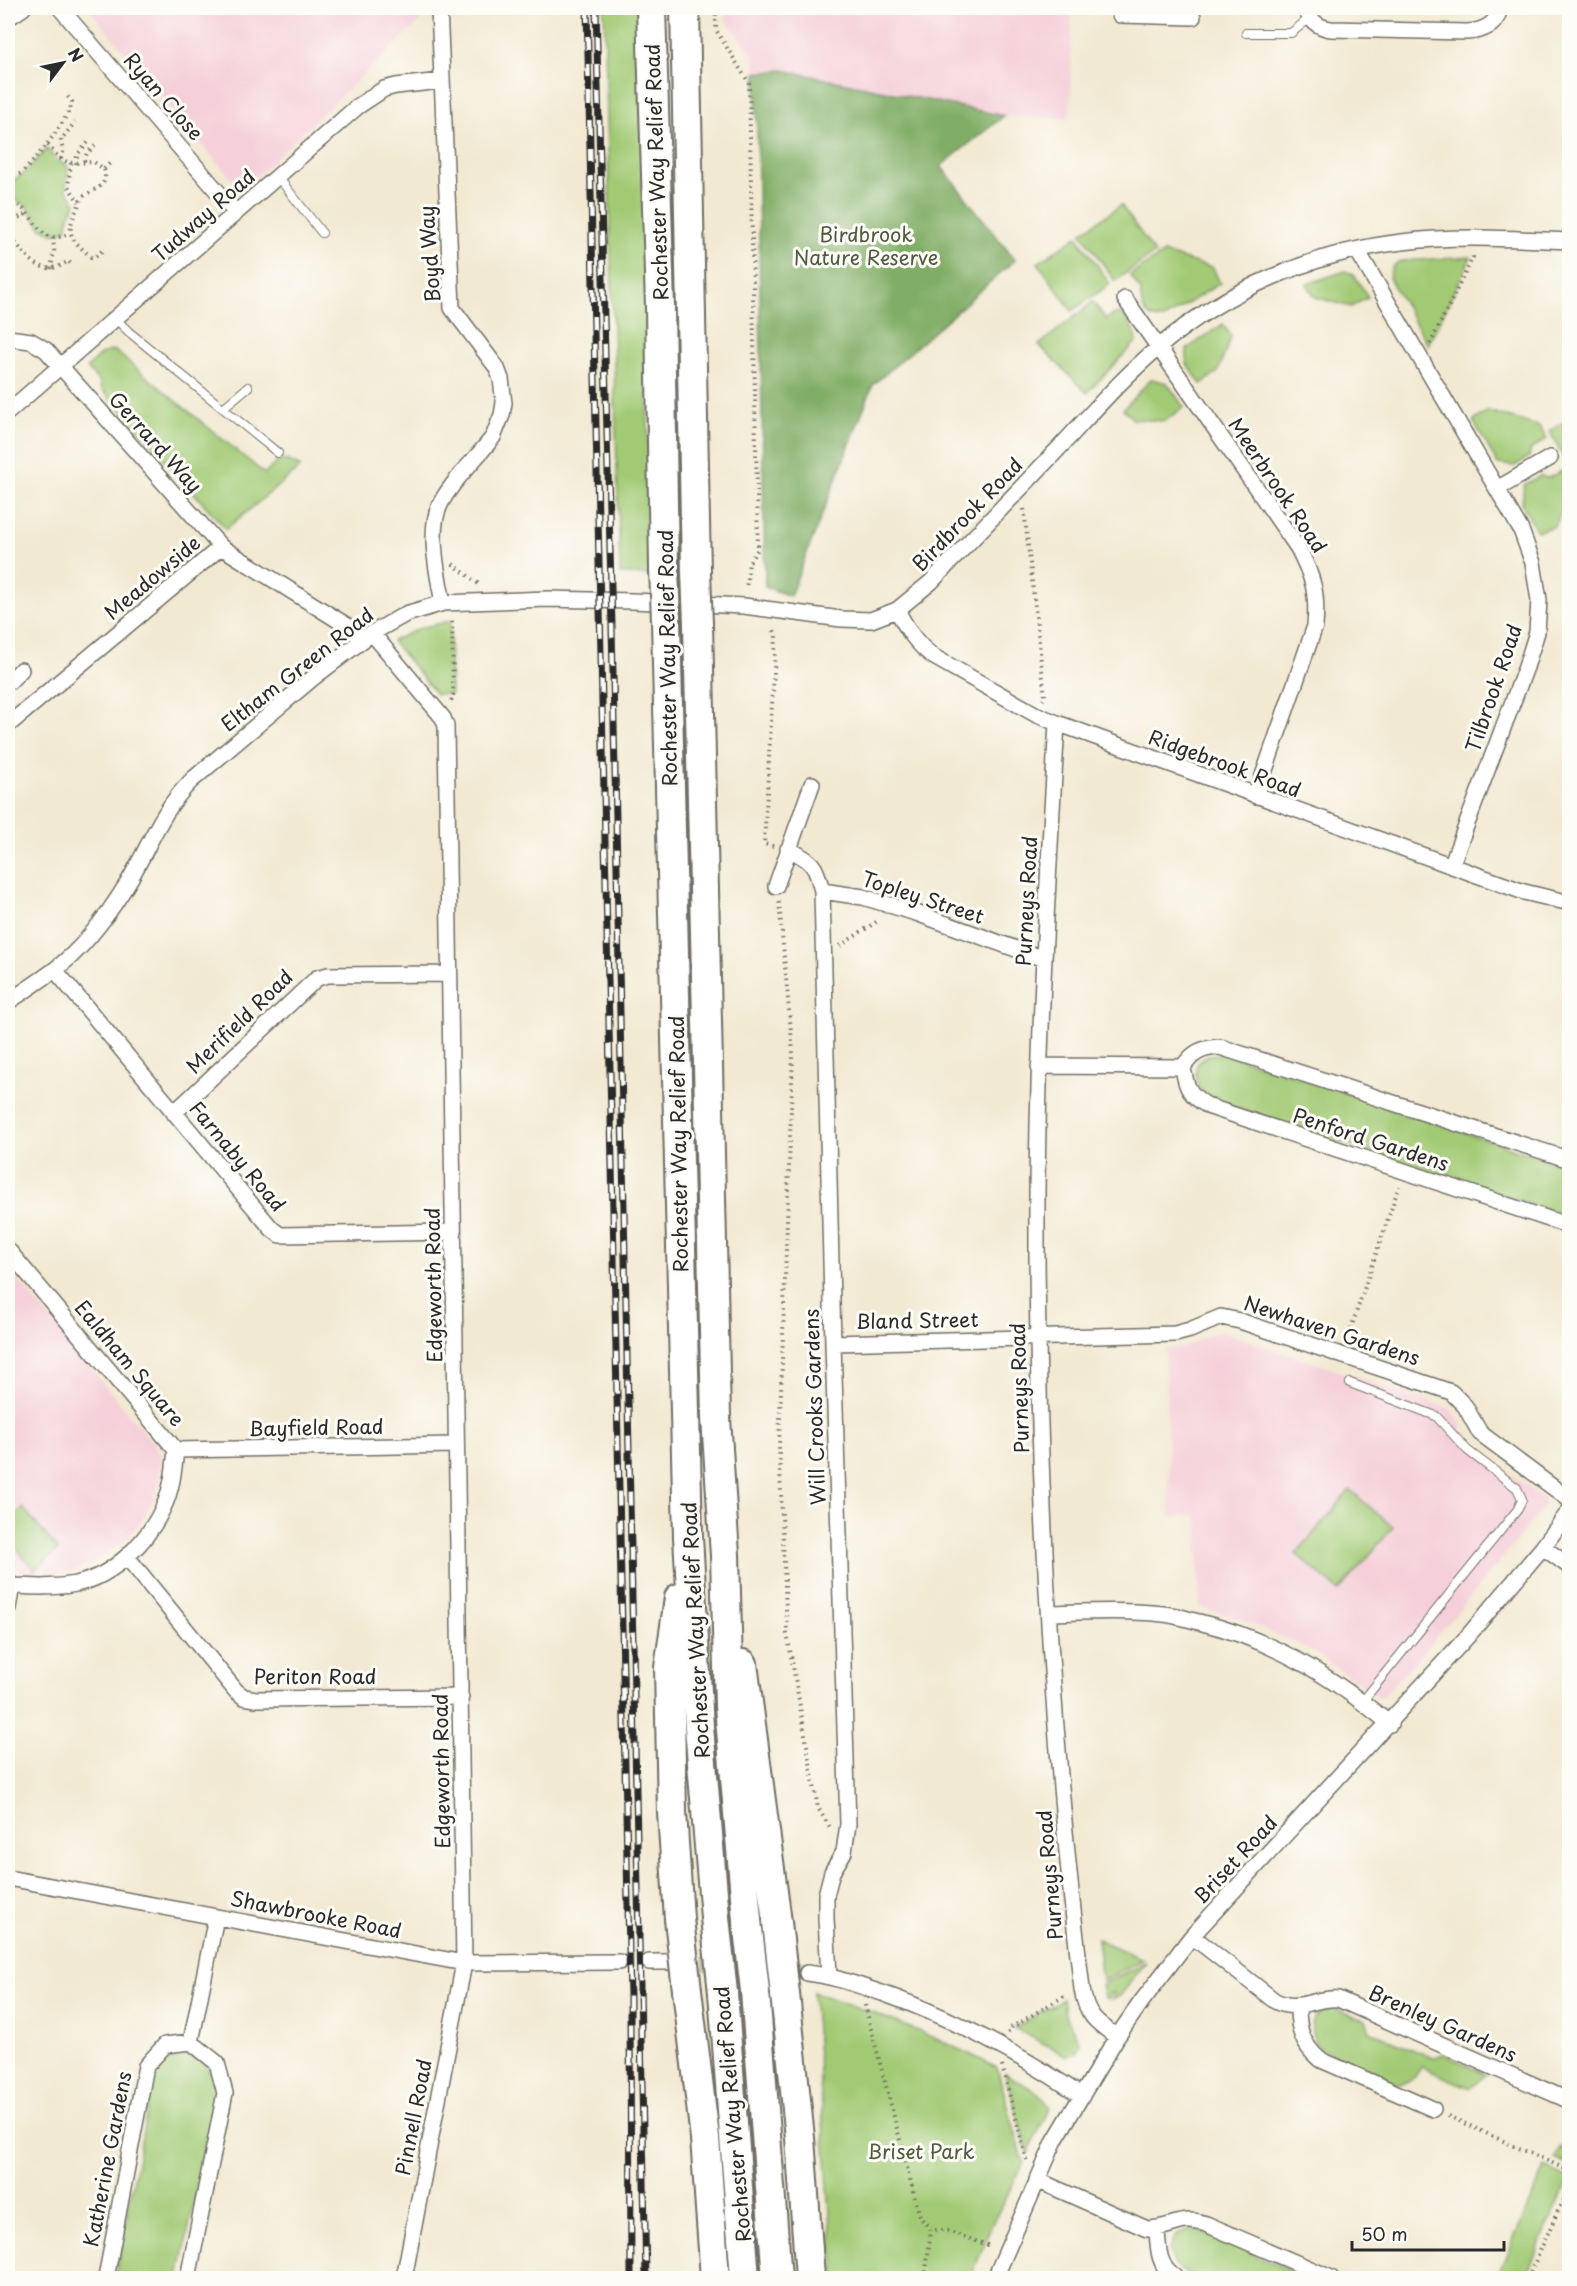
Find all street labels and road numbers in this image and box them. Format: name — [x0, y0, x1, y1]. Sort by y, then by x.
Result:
street label: Rochester Way Relief Road — [637, 43, 675, 301]
street label: Ryan Close — [117, 45, 211, 147]
street label: Tudway Road — [145, 161, 261, 269]
street label: Boyd Way — [411, 205, 447, 303]
street label: Gerrard Way — [102, 385, 210, 499]
street label: Meerbrook Road — [1221, 411, 1335, 559]
street label: Birdbrook Road — [905, 450, 1029, 578]
street label: Meadowside — [97, 528, 207, 626]
street label: Rochester Way Relief Road — [650, 529, 684, 787]
street label: Eltham Green Road — [214, 600, 380, 738]
street label: Tilbrook Road — [1457, 620, 1529, 756]
street label: Ridgebrook Road — [1145, 722, 1305, 804]
street label: Purneys Road — [1008, 835, 1044, 967]
street label: Topley Street — [858, 863, 988, 931]
street label: Merifield Road — [179, 962, 299, 1080]
street label: Rochester Way Relief Road — [661, 1015, 695, 1273]
street label: Farnaby Road — [183, 1094, 293, 1218]
street label: Penford Gardens — [1289, 1100, 1453, 1178]
street label: Edgeworth Road — [417, 1207, 449, 1363]
street label: Newhaven Gardens — [1240, 1287, 1424, 1373]
street label: Ealdham Square — [68, 1293, 192, 1433]
street label: Bland Street — [855, 1304, 979, 1336]
street label: Will Crooks Gardens — [796, 1308, 832, 1506]
street label: Purneys Road — [1002, 1322, 1036, 1454]
street label: Bayfield Road — [248, 1411, 384, 1443]
street label: Rochester Way Relief Road — [673, 1501, 717, 1759]
street label: Periton Road — [254, 1661, 376, 1691]
street label: Edgeworth Road — [425, 1693, 457, 1849]
street label: Briset Road — [1186, 1808, 1284, 1910]
street label: Purneys Road — [1028, 1809, 1070, 1941]
street label: Shawbrooke Road — [228, 1883, 404, 1945]
street label: Brenley Gardens — [1364, 1977, 1522, 2069]
street label: Rochester Way Relief Road — [706, 1985, 758, 2243]
street label: Pinnell Road — [387, 2056, 439, 2178]
street label: Katherine Gardens — [75, 2069, 139, 2249]

